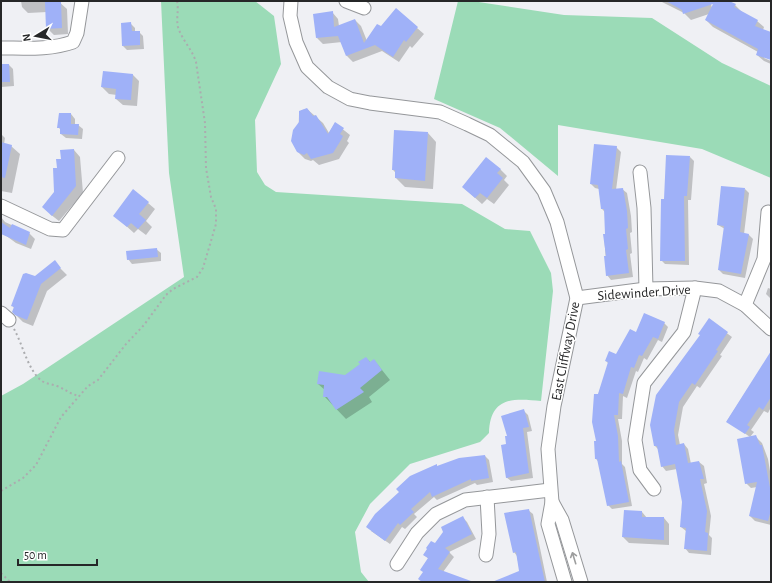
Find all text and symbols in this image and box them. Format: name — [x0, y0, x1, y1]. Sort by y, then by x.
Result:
north arrow — [16, 16, 56, 56]
text: N — [21, 33, 33, 42]
street label: Sidewinder Drive — [597, 283, 691, 303]
street label: East Cliffway Drive — [550, 300, 582, 402]
scale bar — [18, 541, 97, 567]
text: 50 m — [24, 549, 47, 561]
one-way arrow — [570, 552, 577, 565]

